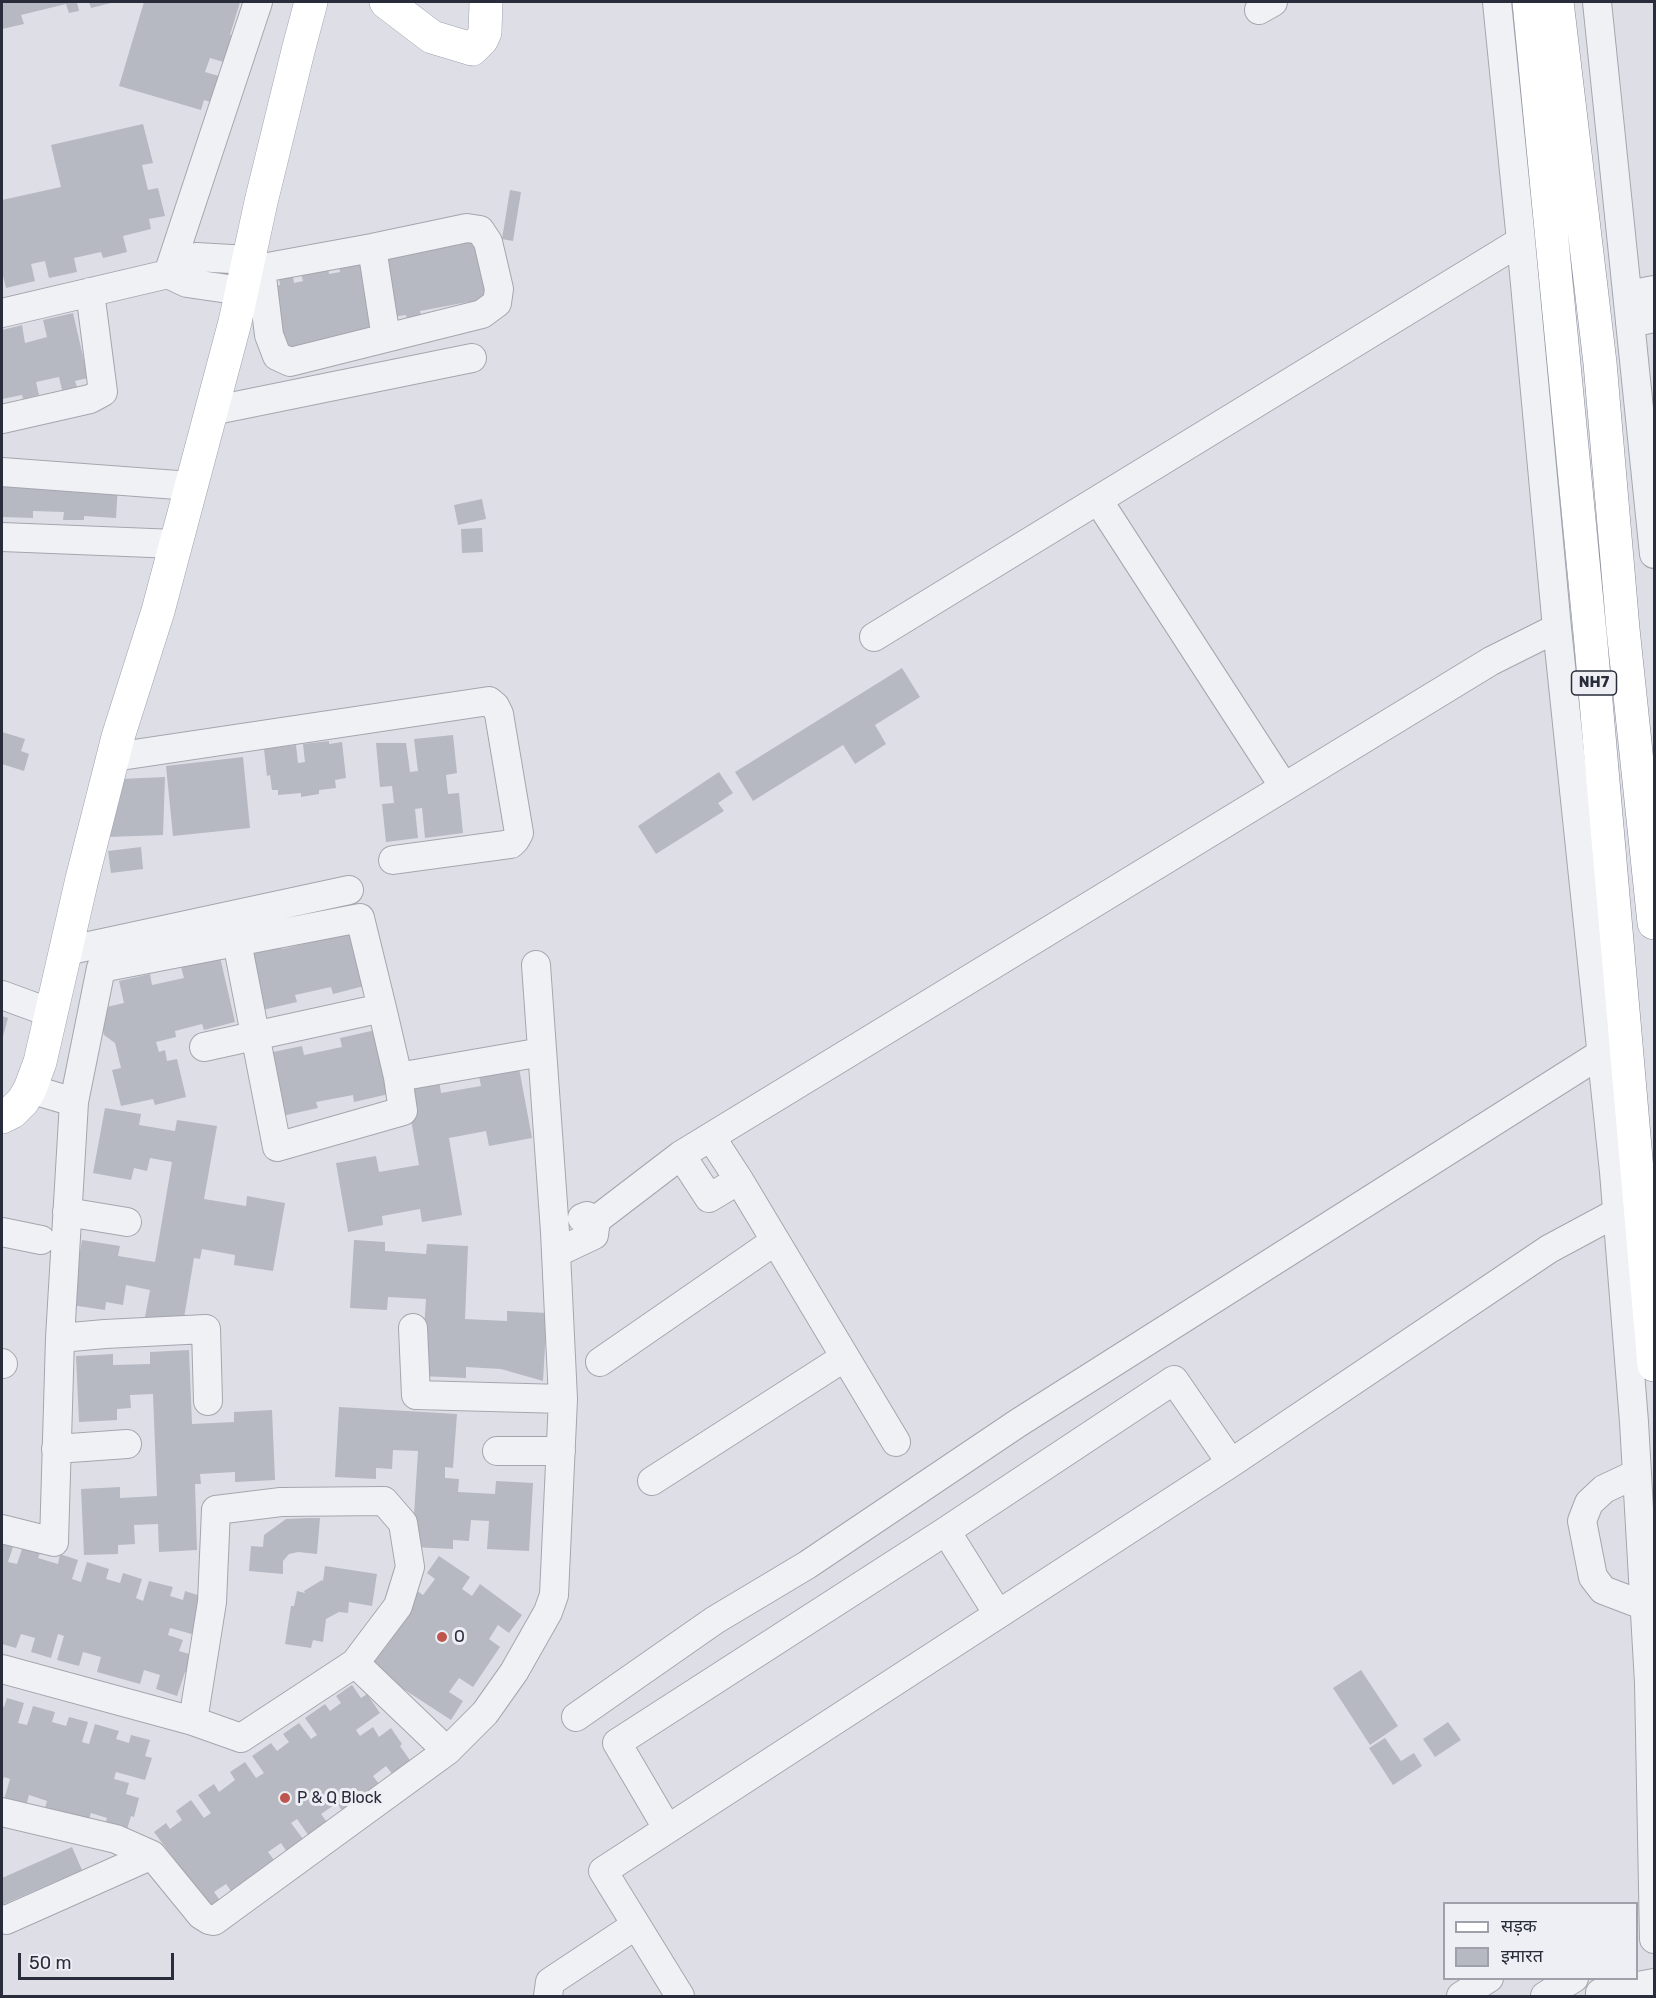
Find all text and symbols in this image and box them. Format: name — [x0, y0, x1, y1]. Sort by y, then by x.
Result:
road number: NH7 — [1572, 671, 1616, 695]
place label: O — [454, 1627, 465, 1647]
marker: O — [435, 1630, 449, 1644]
place label: P & Q Block — [297, 1788, 382, 1808]
marker: P & Q Block — [278, 1791, 292, 1805]
legend — [1443, 1902, 1638, 1980]
text: सड़क — [1501, 1915, 1537, 1937]
scale bar — [21, 1941, 177, 1979]
text: इमारत — [1501, 1945, 1543, 1967]
text: 50 m — [29, 1952, 72, 1974]

